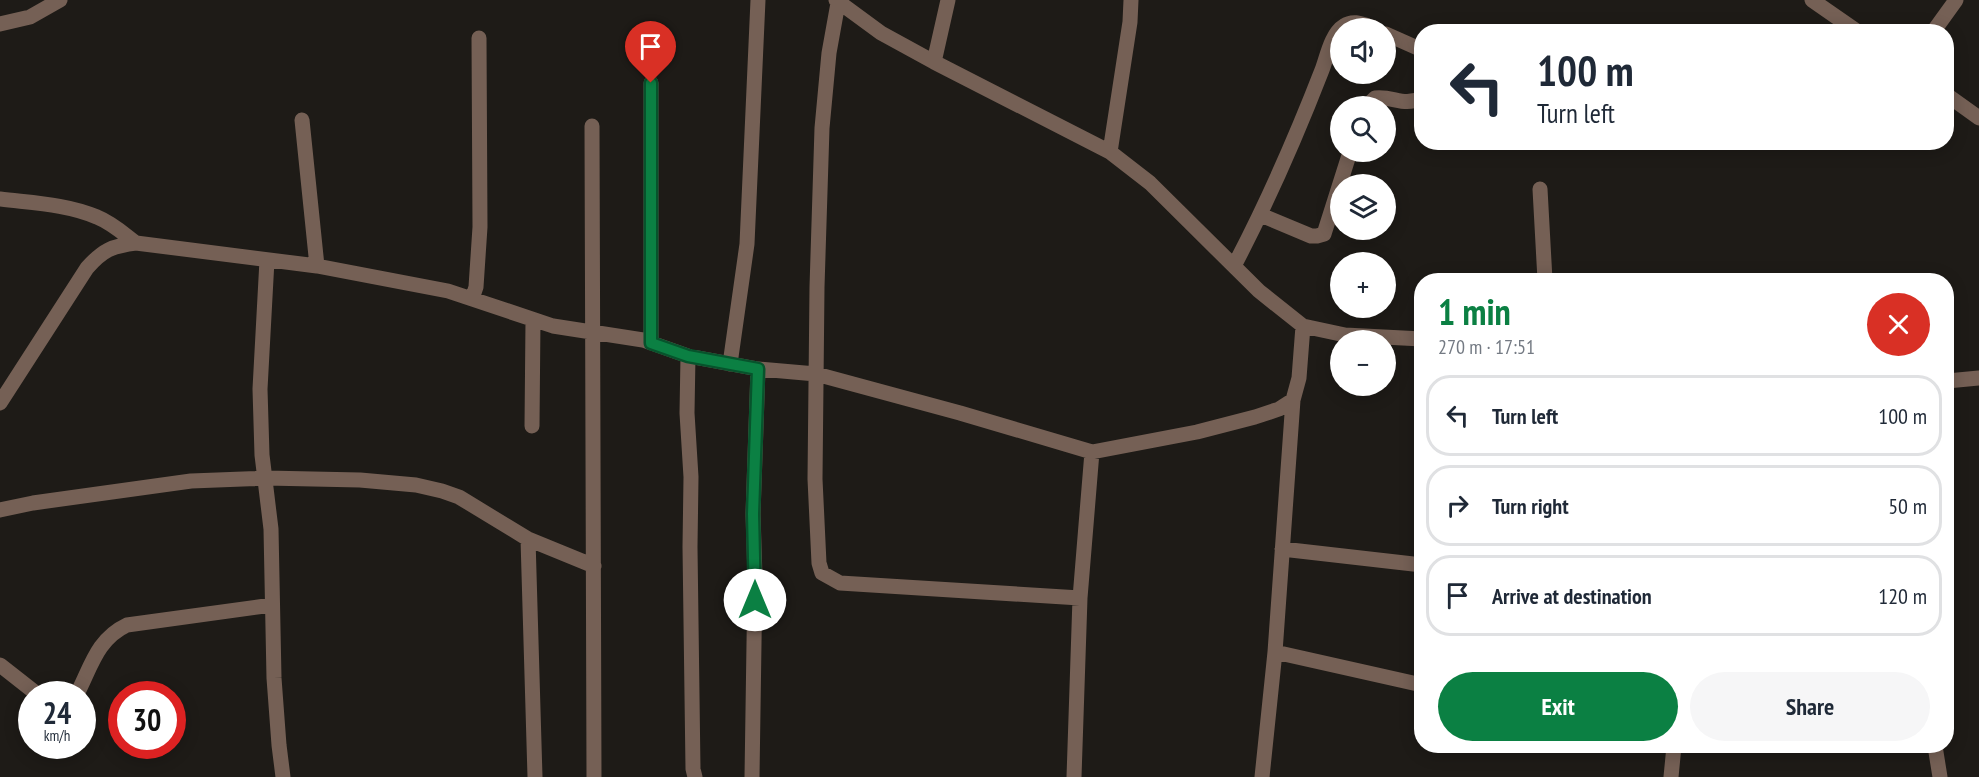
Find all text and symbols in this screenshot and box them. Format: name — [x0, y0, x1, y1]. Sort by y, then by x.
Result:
map controls — [1330, 18, 1396, 396]
button: sound — [1330, 18, 1396, 84]
pin — [625, 21, 676, 83]
icon: arrive — [634, 30, 667, 63]
text: 100 m — [1537, 43, 1634, 98]
icon: left — [1438, 48, 1516, 126]
button: search — [1330, 96, 1396, 162]
text: Turn left — [1537, 96, 1615, 130]
button: layers — [1330, 174, 1396, 240]
button: + — [1330, 252, 1396, 318]
text: 1 min — [1438, 288, 1511, 335]
button: close — [1867, 293, 1930, 356]
button: − — [1330, 330, 1396, 396]
text: 270 m · 17:51 — [1438, 334, 1535, 360]
icon: left — [1441, 399, 1474, 432]
text: Turn left — [1492, 402, 1558, 430]
text: 100 m — [1878, 402, 1927, 430]
icon: right — [1441, 489, 1474, 522]
text: Turn right — [1492, 492, 1569, 520]
text: 50 m — [1888, 492, 1927, 520]
position arrow — [723, 568, 787, 632]
icon: arrive — [1441, 579, 1474, 612]
text: Arrive at destination — [1492, 582, 1652, 610]
text: 120 m — [1878, 582, 1927, 610]
button: Exit — [1438, 672, 1678, 741]
button: Share — [1690, 672, 1930, 741]
speed limit sign: 30 — [108, 681, 186, 759]
text: 24 — [43, 693, 71, 732]
text: km/h — [44, 726, 70, 745]

